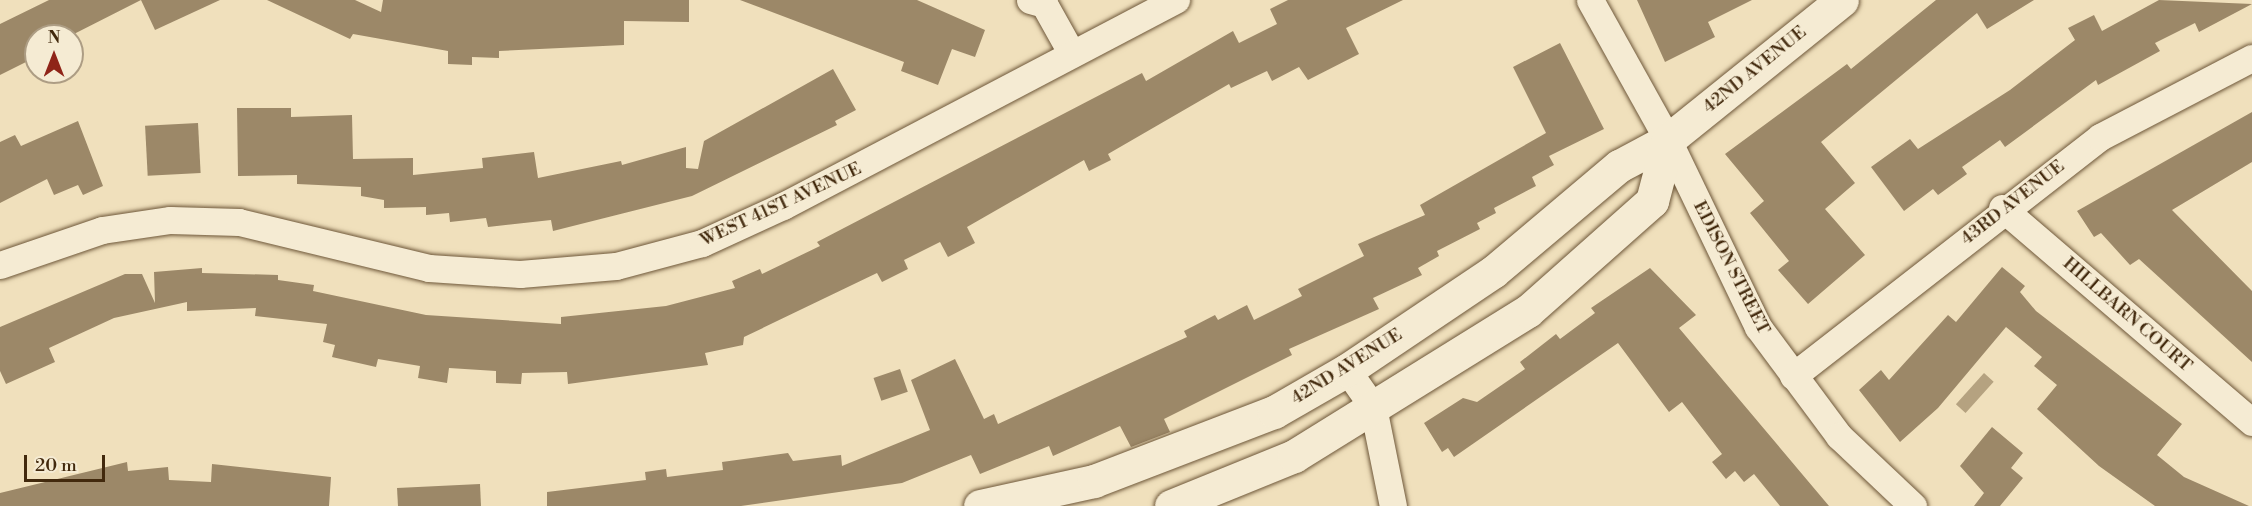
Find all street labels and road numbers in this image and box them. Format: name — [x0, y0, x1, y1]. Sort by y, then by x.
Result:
street label: 42ND AVENUE — [1699, 22, 1811, 118]
street label: 43RD AVENUE — [1957, 156, 2069, 250]
street label: WEST 41ST AVENUE — [697, 158, 865, 252]
street label: EDISON STREET — [1688, 198, 1774, 338]
street label: HILLBARN COURT — [2058, 253, 2196, 377]
street label: 42ND AVENUE — [1288, 324, 1406, 410]

